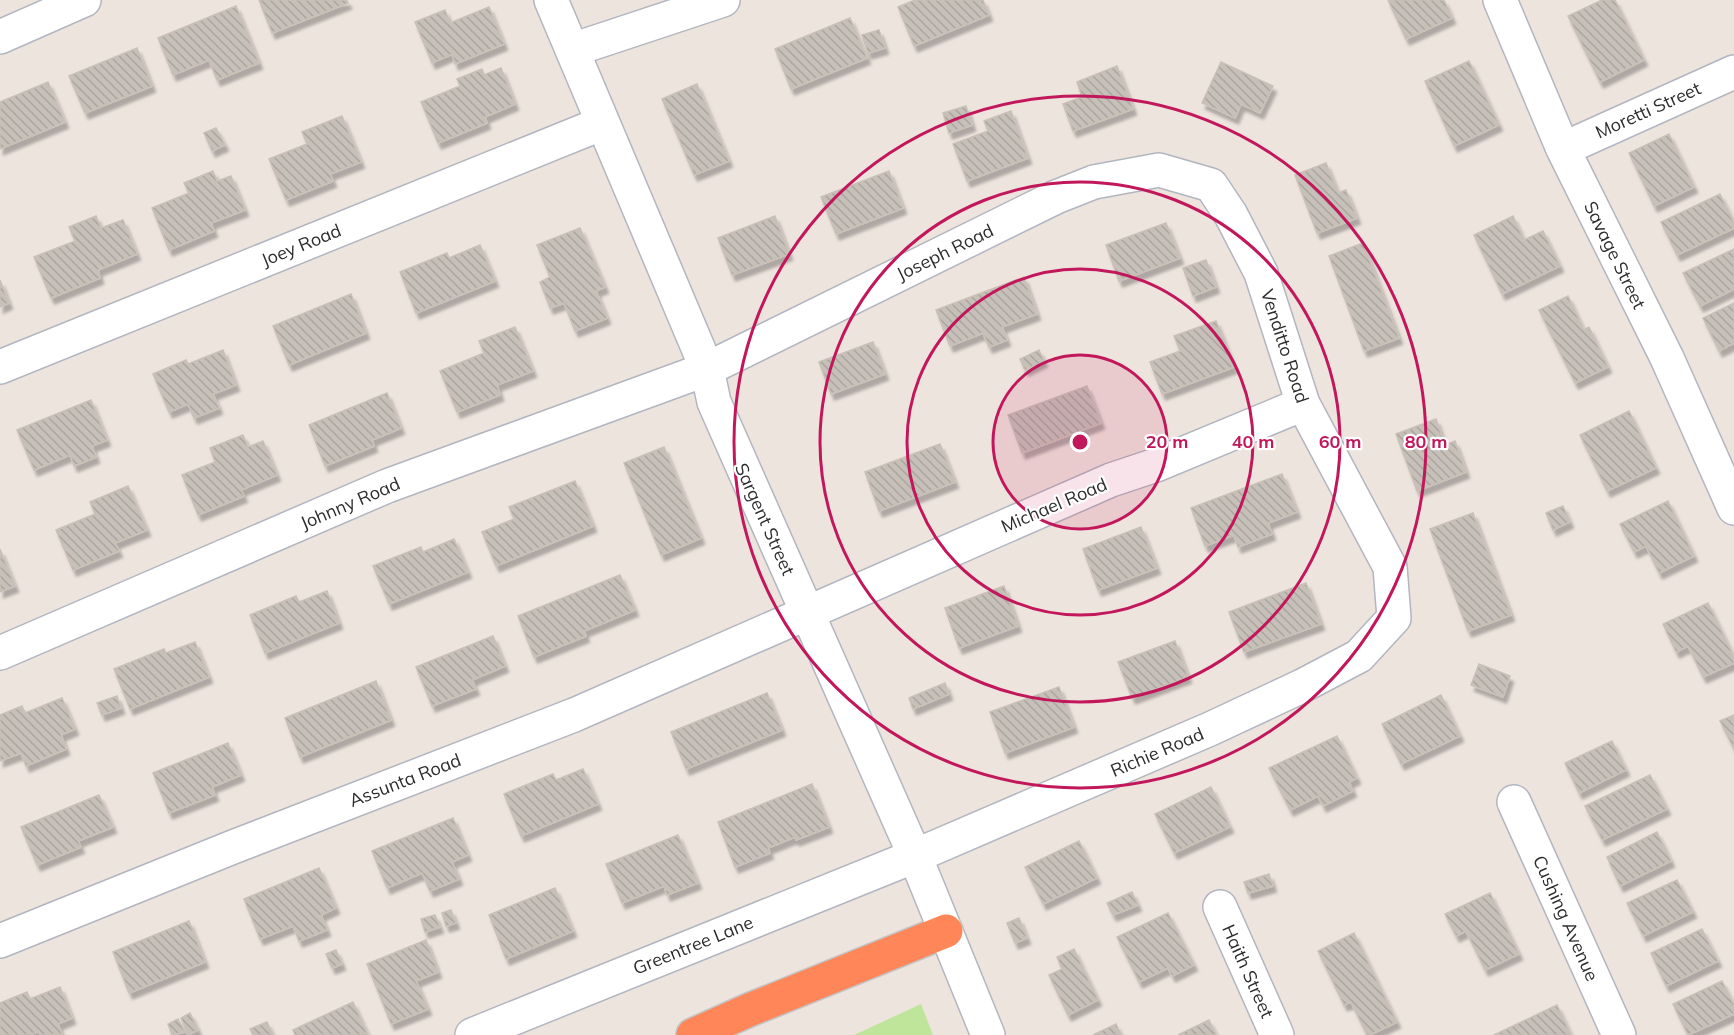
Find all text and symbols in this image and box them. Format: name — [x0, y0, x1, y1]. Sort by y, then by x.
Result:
street label: Moretti Street — [1592, 77, 1704, 143]
street label: Savage Street — [1579, 197, 1651, 313]
street label: Joey Road — [258, 219, 344, 271]
street label: Joseph Road — [893, 219, 997, 285]
street label: Venditto Road — [1256, 286, 1314, 406]
text: 20 m — [1146, 430, 1188, 453]
text: 40 m — [1232, 430, 1274, 453]
text: 60 m — [1319, 430, 1361, 453]
text: 80 m — [1405, 430, 1447, 453]
centre of rings — [1070, 432, 1090, 452]
street label: Sargent Street — [730, 459, 800, 579]
street label: Johnny Road — [297, 472, 403, 534]
street label: Michael Road — [998, 472, 1110, 538]
street label: Richie Road — [1107, 722, 1207, 782]
street label: Assunta Road — [346, 748, 464, 812]
street label: Cushing Avenue — [1528, 852, 1604, 984]
street label: Greentree Lane — [630, 910, 756, 980]
street label: Haith Street — [1217, 921, 1279, 1021]

